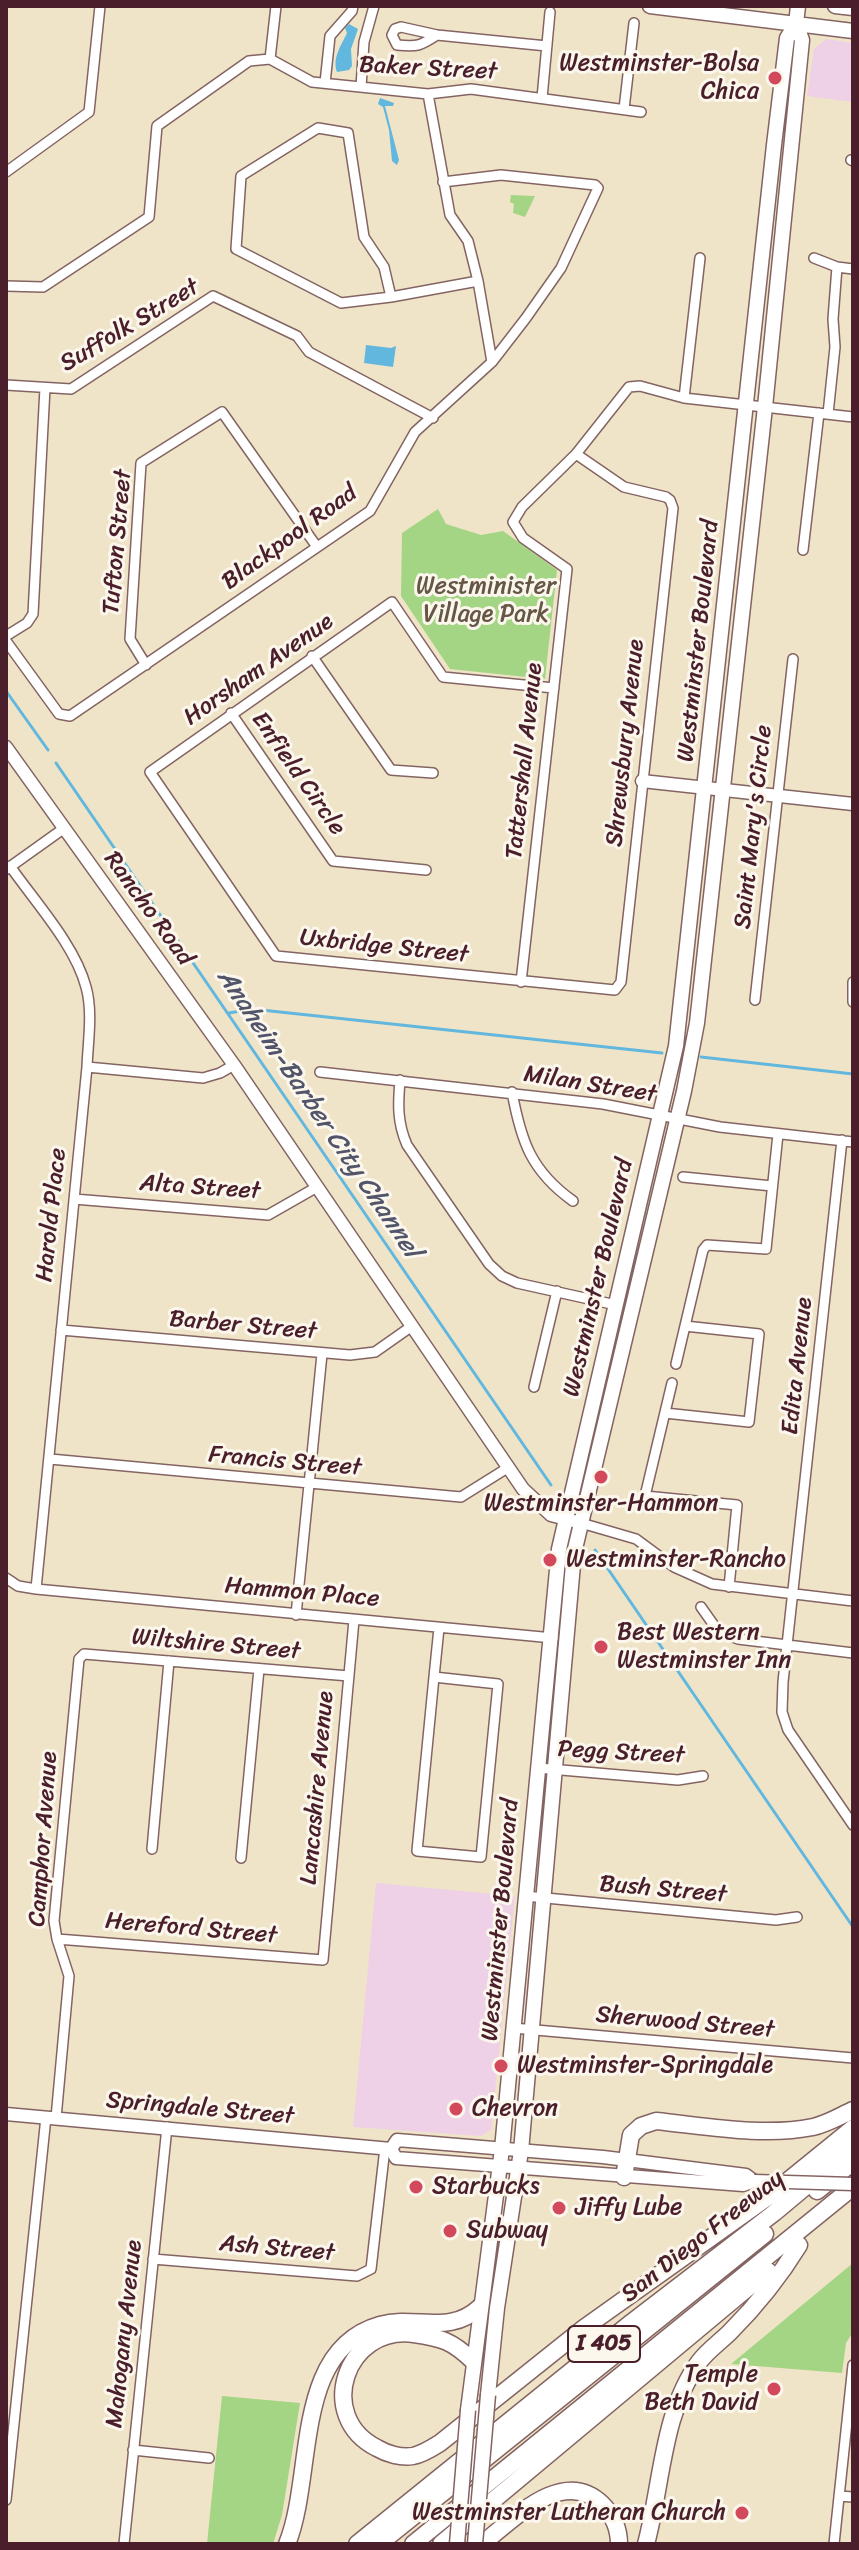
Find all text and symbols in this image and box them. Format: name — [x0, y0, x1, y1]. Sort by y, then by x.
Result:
place label: Westminster-Bolsa Chica — [559, 50, 759, 106]
street label: Baker Street — [358, 51, 498, 87]
marker: Westminster-Bolsa Chica — [766, 69, 784, 87]
street label: Suffolk Street — [55, 273, 205, 379]
street label: Tufton Street — [97, 468, 139, 616]
street label: Blackpool Road — [217, 479, 363, 597]
street label: Westminster Boulevard — [672, 519, 726, 763]
park label: Westminister Village Park — [416, 573, 556, 629]
street label: Horsham Avenue — [179, 608, 339, 732]
street label: Shrewsbury Avenue — [601, 638, 651, 848]
street label: Tattershall Avenue — [500, 661, 550, 861]
street label: Enfield Circle — [245, 706, 351, 842]
street label: Saint Mary's Circle — [729, 724, 779, 930]
street label: Rancho Road — [97, 846, 199, 972]
street label: Uxbridge Street — [298, 924, 470, 970]
water label: Anaheim-Barber City Channel — [209, 964, 427, 1264]
street label: Milan Street — [522, 1060, 658, 1110]
street label: Harold Place — [31, 1147, 73, 1283]
street label: Westminster Boulevard — [558, 1156, 640, 1400]
street label: Alta Street — [139, 1169, 261, 1207]
street label: Edita Avenue — [776, 1296, 820, 1436]
street label: Barber Street — [168, 1305, 318, 1347]
street label: Francis Street — [207, 1441, 363, 1483]
marker: Westminster-Hammon — [592, 1468, 610, 1486]
place label: Westminster-Hammon — [484, 1490, 718, 1518]
place label: Westminster-Rancho — [566, 1546, 786, 1574]
marker: Westminster-Rancho — [541, 1551, 559, 1569]
street label: Hammon Place — [223, 1572, 381, 1614]
place label: Best Western Westminster Inn — [617, 1619, 791, 1675]
street label: Wiltshire Street — [131, 1623, 301, 1667]
marker: Best Western Westminster Inn — [592, 1638, 610, 1656]
street label: Lancashire Avenue — [295, 1690, 341, 1886]
street label: Pegg Street — [557, 1735, 685, 1771]
street label: Camphor Avenue — [24, 1750, 64, 1928]
street label: Westminster Boulevard — [476, 1798, 526, 2042]
street label: Bush Street — [598, 1870, 728, 1910]
street label: Hereford Street — [104, 1907, 278, 1951]
street label: Sherwood Street — [595, 2001, 775, 2045]
place label: Westminster-Springdale — [517, 2052, 773, 2080]
marker: Westminster-Springdale — [492, 2057, 510, 2075]
street label: Springdale Street — [105, 2086, 295, 2132]
place label: Chevron — [472, 2095, 558, 2123]
marker: Chevron — [447, 2100, 465, 2118]
street label: San Diego Freeway — [616, 2165, 790, 2309]
place label: Starbucks — [432, 2173, 540, 2201]
marker: Starbucks — [407, 2178, 425, 2196]
place label: Jiffy Lube — [575, 2194, 682, 2222]
marker: Jiffy Lube — [550, 2199, 568, 2217]
place label: Subway — [466, 2217, 548, 2245]
marker: Subway — [441, 2222, 459, 2240]
street label: Ash Street — [218, 2230, 336, 2268]
street label: Mahogany Avenue — [101, 2239, 149, 2429]
road number: I 405 — [568, 2326, 640, 2362]
place label: Temple Beth David — [644, 2361, 758, 2417]
marker: Temple Beth David — [765, 2380, 783, 2398]
place label: Westminster Lutheran Church — [412, 2499, 726, 2527]
marker: Westminster Lutheran Church — [733, 2504, 751, 2522]

